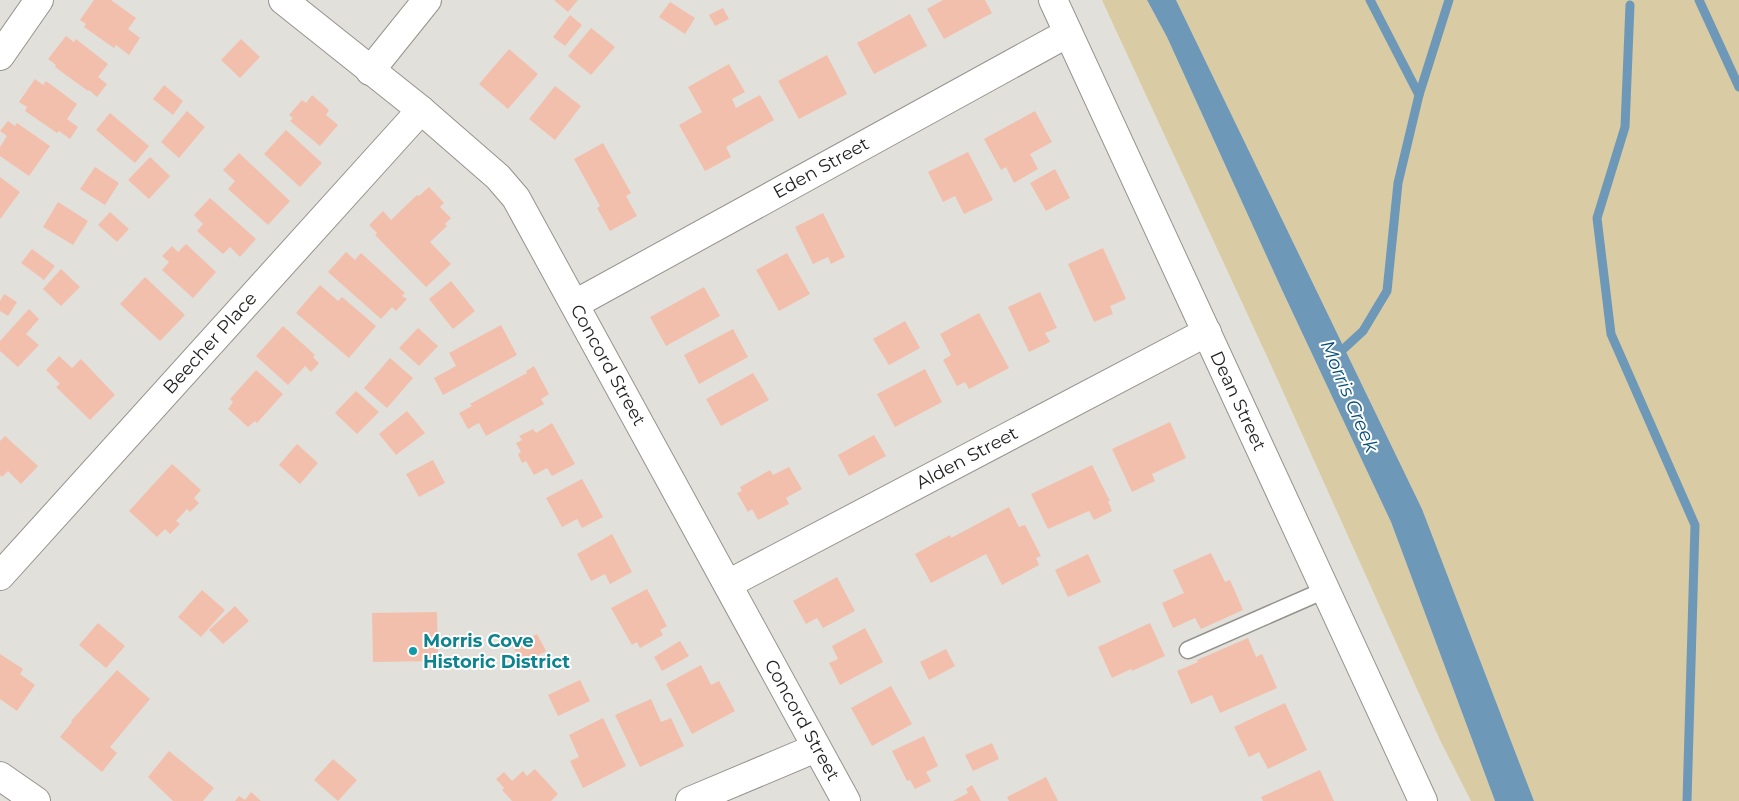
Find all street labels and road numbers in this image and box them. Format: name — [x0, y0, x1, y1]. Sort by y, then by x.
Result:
street label: Eden Street — [769, 133, 873, 203]
street label: Beecher Place — [158, 287, 262, 398]
street label: Concord Street — [566, 300, 650, 430]
street label: Dean Street — [1205, 348, 1271, 454]
street label: Alden Street — [912, 422, 1022, 494]
street label: Concord Street — [760, 655, 844, 785]

